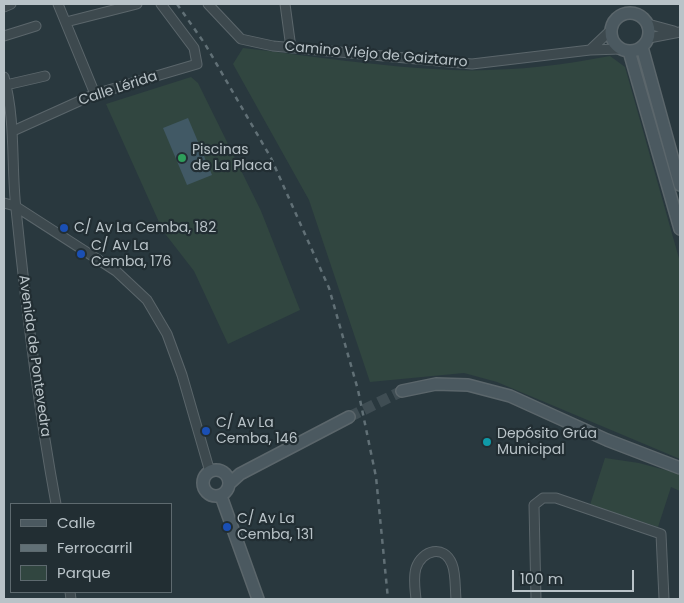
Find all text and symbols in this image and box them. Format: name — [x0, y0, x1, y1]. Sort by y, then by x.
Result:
street label: Camino Viejo de Gaiztarro — [284, 39, 468, 71]
street label: Calle Lérida — [76, 68, 160, 110]
place label: Piscinas de La Placa — [192, 142, 272, 174]
marker: Piscinas de La Placa — [176, 152, 188, 164]
place label: C/ Av La Cemba, 182 — [74, 220, 216, 236]
marker: C/ Av La Cemba, 182 — [58, 222, 70, 234]
place label: C/ Av La Cemba, 176 — [91, 238, 171, 270]
marker: C/ Av La Cemba, 176 — [75, 248, 87, 260]
street label: Avenida de Pontevedra — [14, 274, 54, 438]
place label: C/ Av La Cemba, 146 — [216, 415, 298, 448]
marker: C/ Av La Cemba, 146 — [200, 425, 212, 437]
place label: Depósito Grúa Municipal — [497, 426, 597, 458]
marker: Depósito Grúa Municipal — [481, 436, 493, 448]
legend — [10, 503, 172, 593]
place label: C/ Av La Cemba, 131 — [237, 511, 314, 544]
text: Calle — [57, 512, 95, 533]
marker: C/ Av La Cemba, 131 — [221, 521, 233, 533]
text: Ferrocarril — [57, 537, 132, 558]
scale bar — [514, 560, 636, 592]
text: Parque — [57, 562, 110, 583]
text: 100 m — [520, 568, 563, 589]

